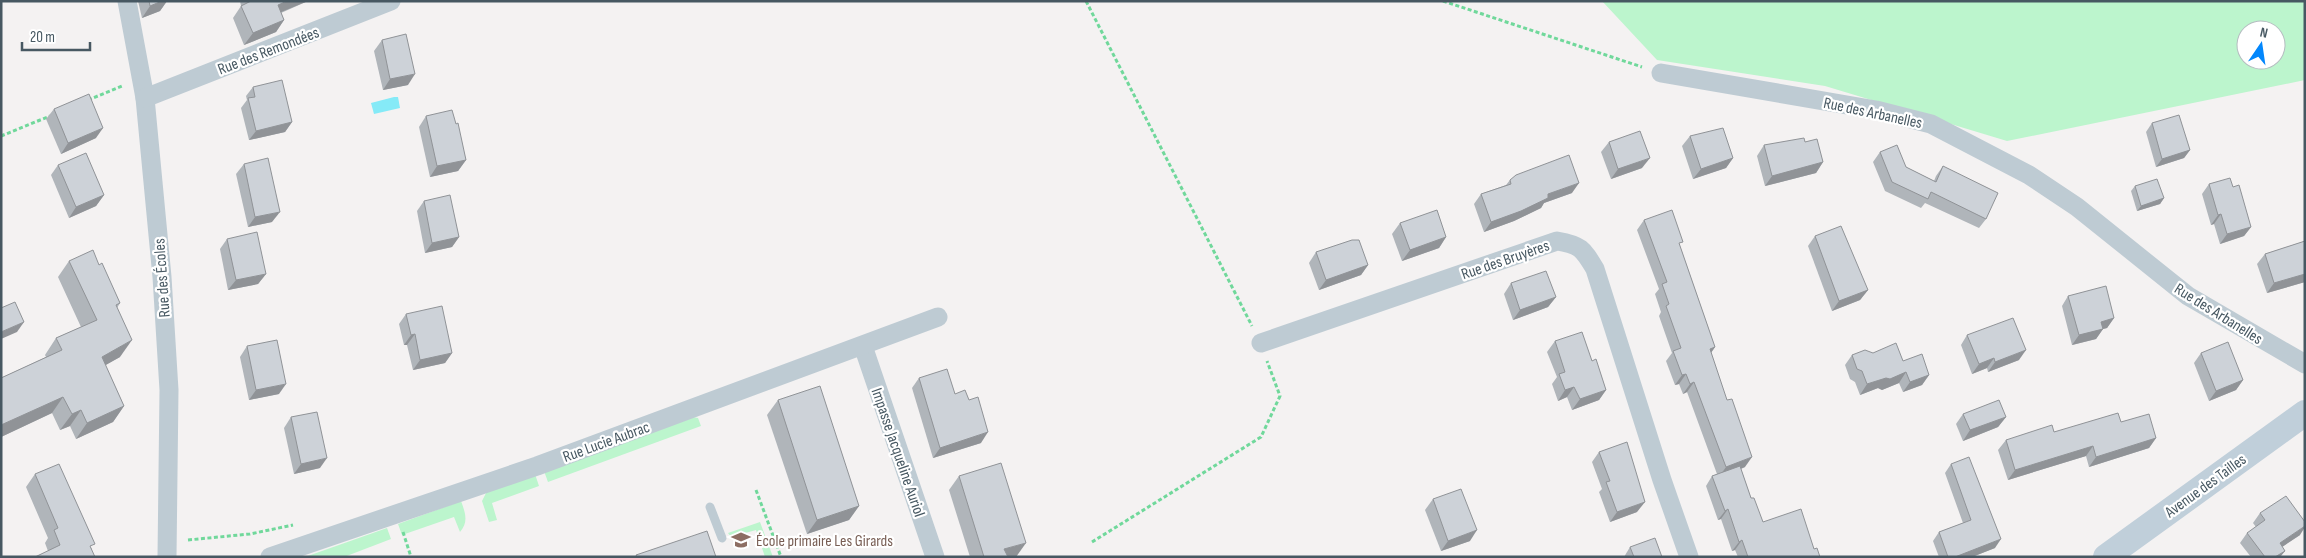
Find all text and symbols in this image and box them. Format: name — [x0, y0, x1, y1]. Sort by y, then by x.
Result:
scale bar — [22, 20, 90, 52]
north arrow — [2236, 20, 2286, 70]
street label: Rue des Remondées — [215, 23, 322, 79]
text: N — [2258, 24, 2269, 42]
text: 20 m — [30, 28, 55, 47]
street label: Rue des Arbanelles — [1822, 94, 1924, 133]
street label: Rue des Bruyères — [1459, 236, 1552, 284]
street label: Rue des Écoles — [150, 238, 175, 318]
street label: Rue des Arbanelles — [2171, 280, 2266, 349]
street label: Impasse Jacqueline Auriol — [867, 386, 929, 519]
street label: Rue Lucie Aubrac — [560, 418, 653, 467]
street label: Avenue des Tailles — [2161, 450, 2250, 523]
school or university icon: École primaire Les Girards — [730, 529, 752, 551]
place label: École primaire Les Girards — [756, 532, 893, 551]

